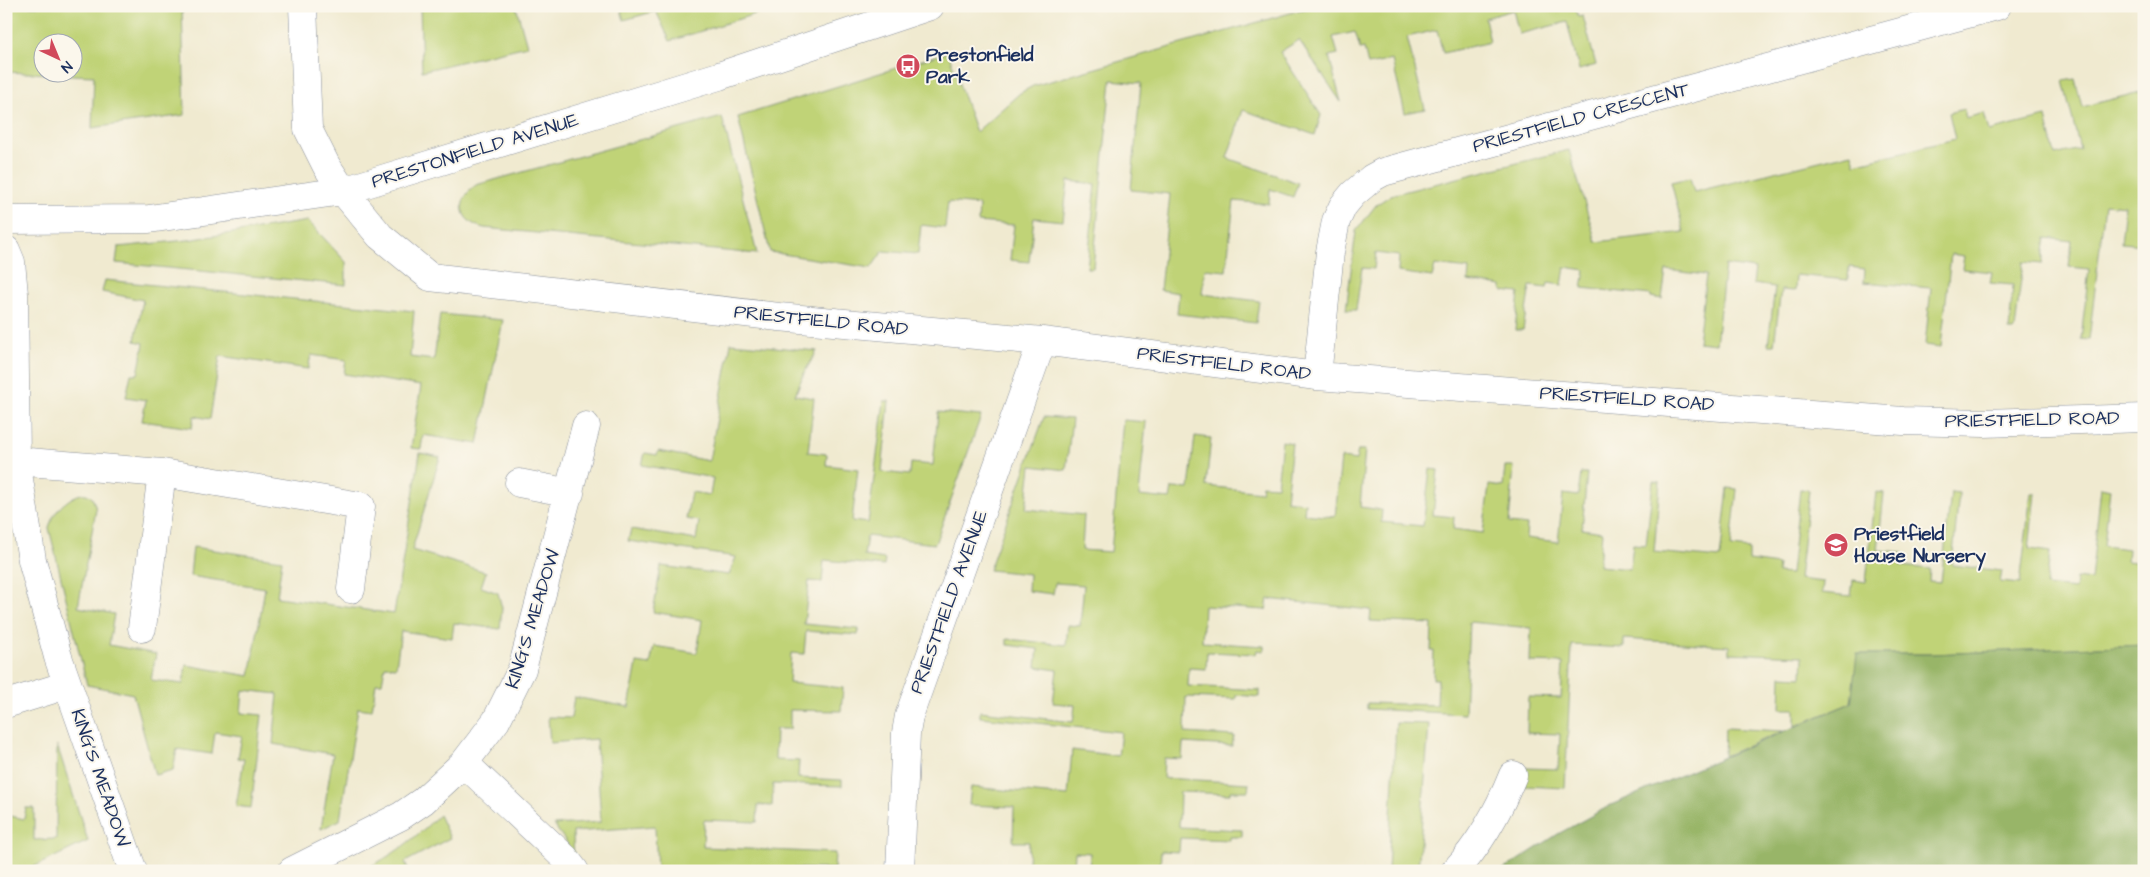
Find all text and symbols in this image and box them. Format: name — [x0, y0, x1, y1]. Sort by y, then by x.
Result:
north arrow — [32, 32, 82, 82]
place label: Prestonfield Park — [926, 42, 1034, 91]
bus stop icon: Prestonfield Park — [895, 53, 921, 79]
text: N — [56, 56, 76, 77]
street label: PRIESTFIELD CRESCENT — [1470, 76, 1692, 160]
street label: PRESTONFIELD AVENUE — [368, 107, 582, 195]
street label: PRIESTFIELD ROAD — [733, 298, 909, 344]
street label: PRIESTFIELD ROAD — [1136, 340, 1312, 388]
street label: PRIESTFIELD ROAD — [1539, 379, 1715, 419]
street label: PRIESTFIELD ROAD — [1944, 405, 2120, 435]
street label: PRIESTFIELD AVENUE — [903, 507, 995, 697]
place label: Priestfield House Nursery — [1854, 521, 1987, 571]
school or university icon: Priestfield House Nursery — [1823, 532, 1849, 558]
street label: KING'S MEADOW — [499, 546, 567, 692]
street label: KING'S MEADOW — [64, 705, 136, 851]

